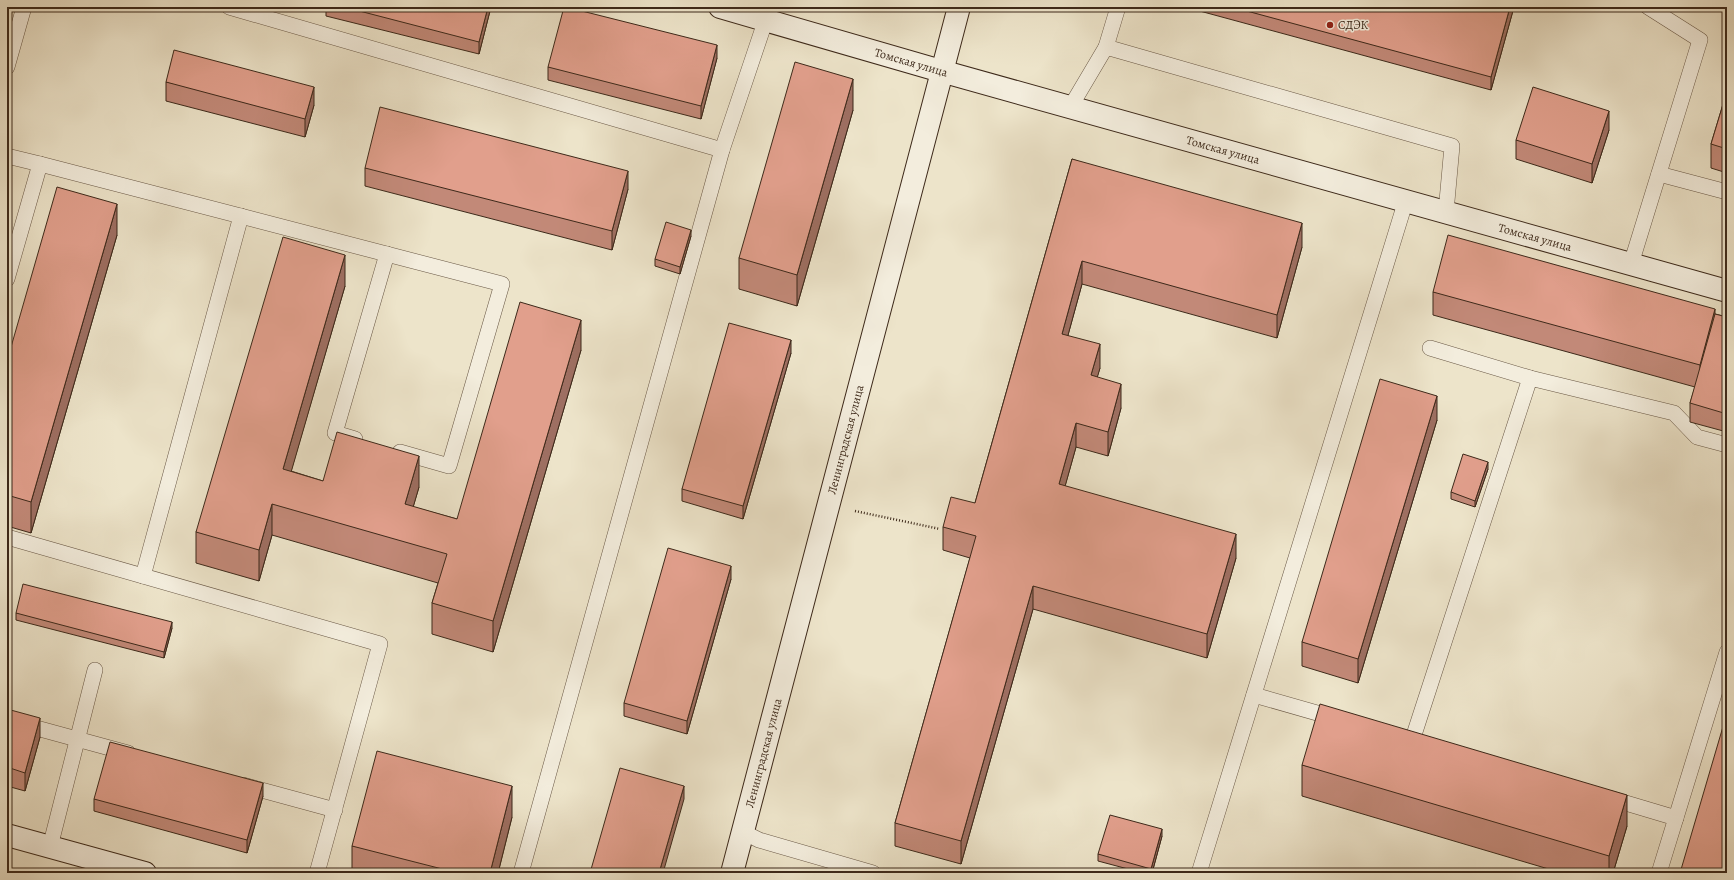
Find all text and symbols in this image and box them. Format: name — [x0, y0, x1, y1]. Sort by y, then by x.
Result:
place label: СДЭК — [1338, 17, 1369, 33]
marker: СДЭК — [1325, 20, 1335, 30]
street label: Томская улица — [873, 44, 950, 81]
street label: Томская улица — [1185, 132, 1262, 168]
street label: Томская улица — [1497, 219, 1574, 255]
street label: Ленинградская улица — [824, 383, 868, 496]
street label: Ленинградская улица — [741, 696, 786, 809]

